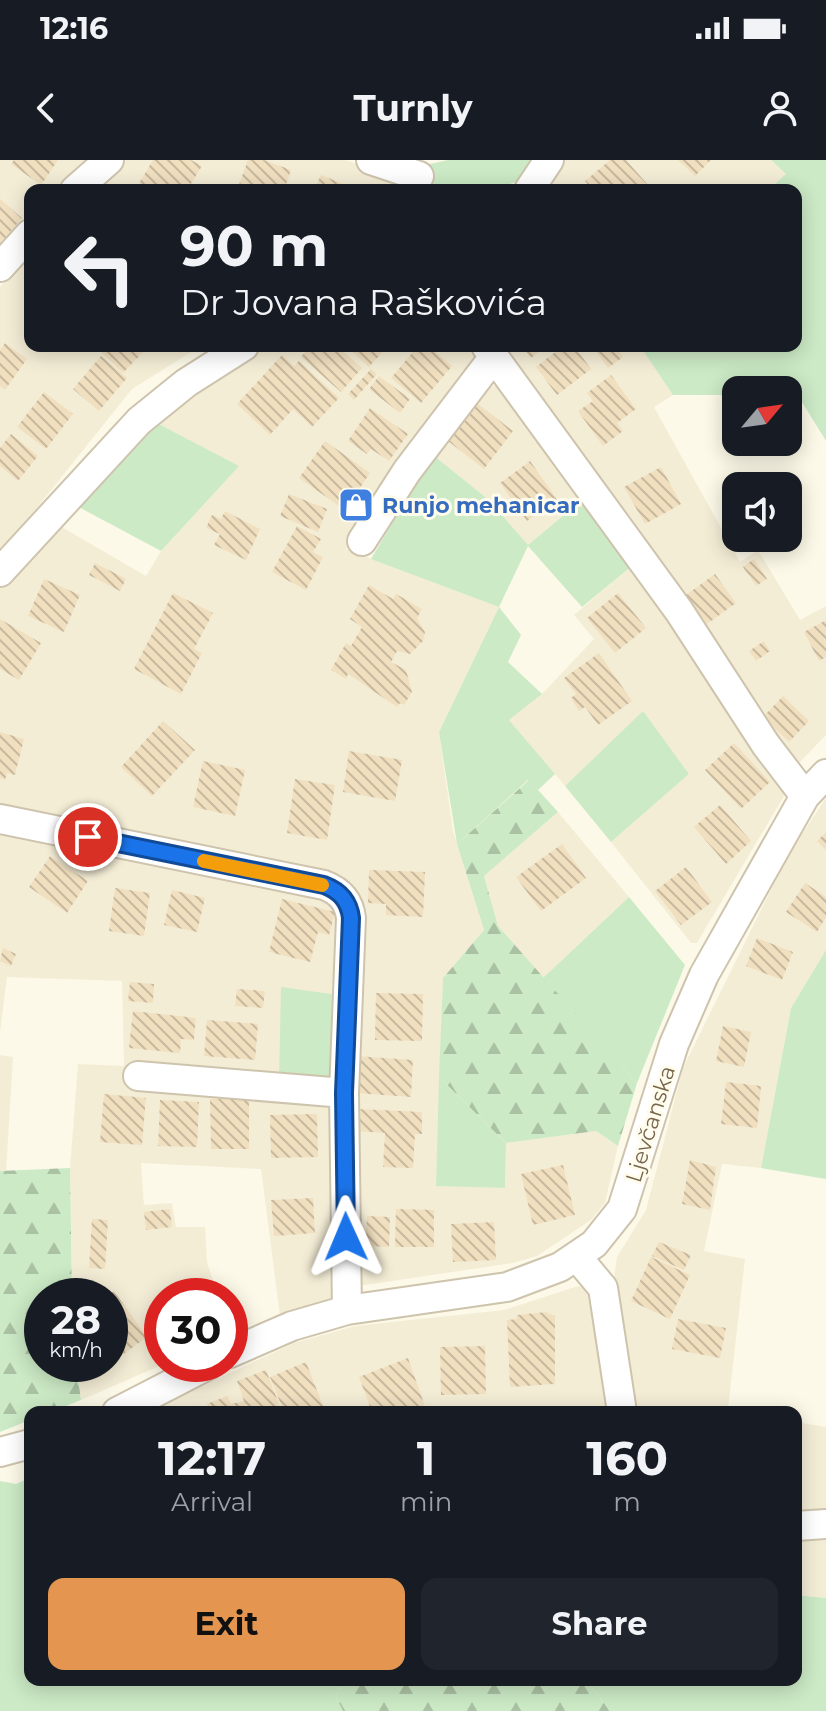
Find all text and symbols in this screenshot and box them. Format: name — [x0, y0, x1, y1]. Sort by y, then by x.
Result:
text: 12:16 — [40, 10, 108, 47]
icon: back — [24, 86, 68, 130]
text: Turnly — [353, 86, 473, 130]
icon: person — [758, 86, 802, 130]
text: 90 m — [180, 212, 328, 280]
icon: left — [48, 216, 152, 320]
text: Dr Jovana Raškovića — [180, 280, 547, 324]
north arrow — [722, 376, 802, 456]
map controls — [722, 376, 802, 552]
button: sound — [722, 472, 802, 552]
shop icon: Runjo mehanicar — [337, 486, 375, 524]
place label: Runjo mehanicar — [382, 492, 580, 519]
pin — [54, 803, 122, 871]
icon: arrive — [66, 815, 110, 859]
street label: Ljevčanska — [620, 1063, 681, 1186]
position arrow — [304, 1195, 388, 1279]
speed limit sign: 30 — [144, 1278, 248, 1382]
text: 28 — [51, 1295, 101, 1344]
text: km/h — [49, 1338, 103, 1362]
text: 12:17 — [158, 1429, 266, 1487]
text: 1 — [417, 1429, 436, 1487]
text: 160 — [586, 1429, 668, 1487]
text: Arrival — [171, 1486, 253, 1518]
text: min — [400, 1486, 452, 1518]
text: m — [613, 1486, 641, 1518]
button: Exit — [48, 1578, 405, 1670]
button: Share — [421, 1578, 778, 1670]

